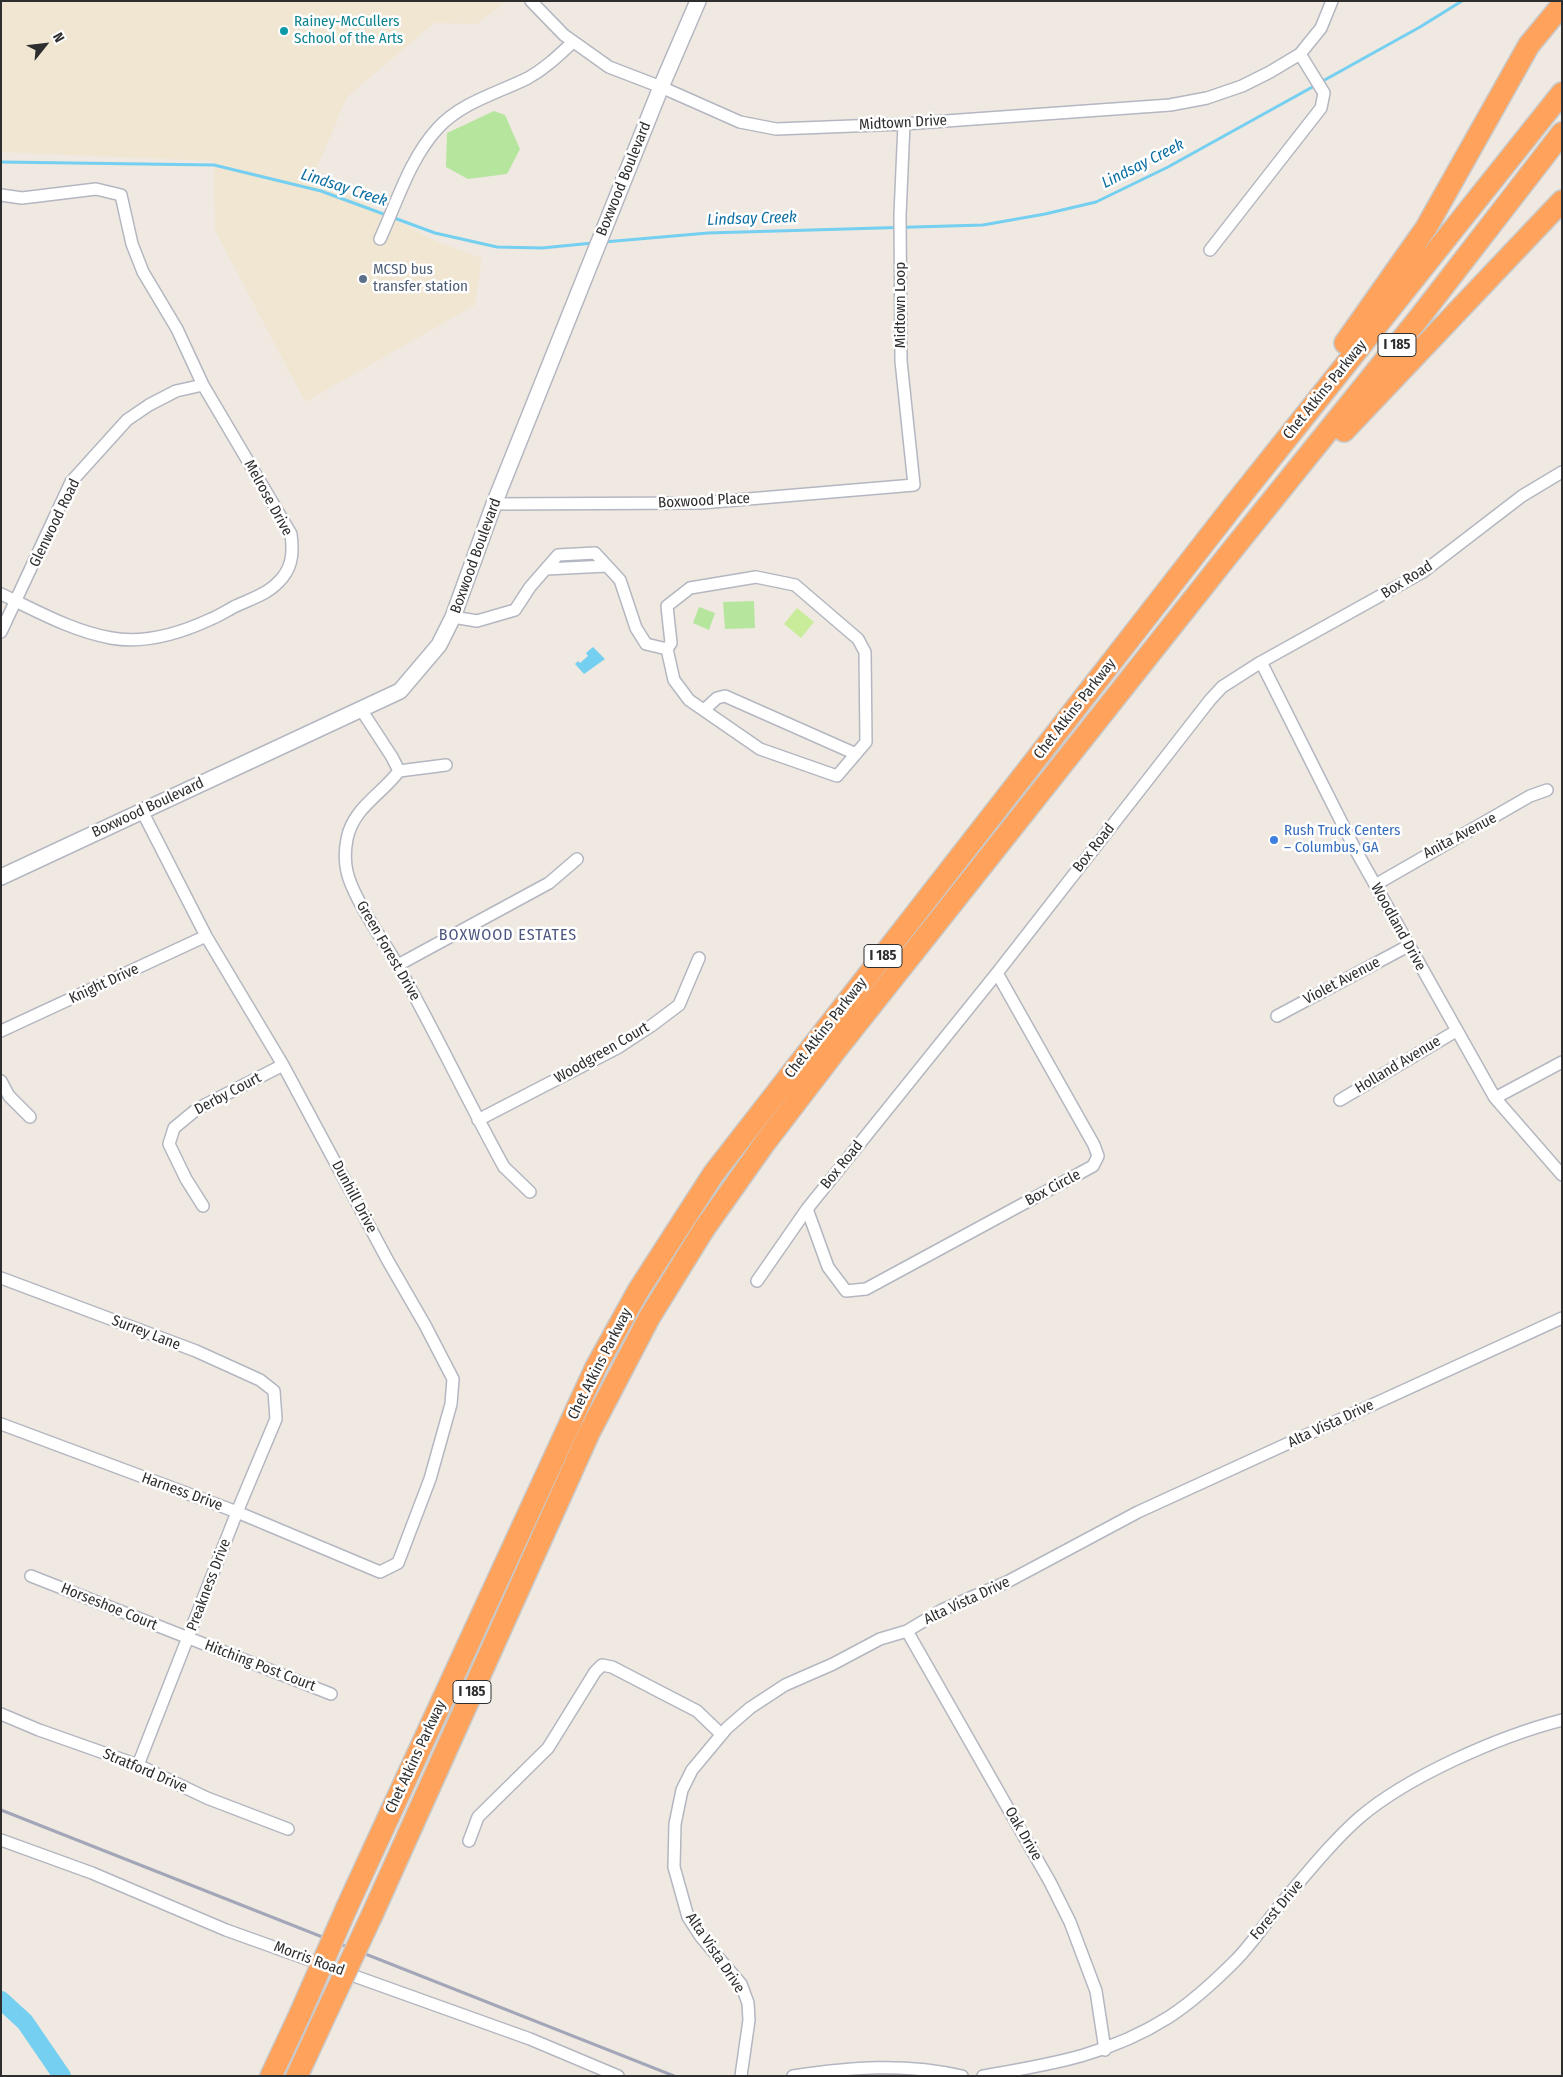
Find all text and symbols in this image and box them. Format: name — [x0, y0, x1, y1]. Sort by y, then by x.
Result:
place label: Rainey-McCullers School of the Arts — [294, 13, 403, 48]
north arrow — [20, 20, 70, 70]
marker: Rainey-McCullers School of the Arts — [278, 25, 290, 37]
text: N — [49, 30, 68, 45]
street label: Midtown Drive — [859, 112, 947, 134]
street label: Boxwood Boulevard — [593, 119, 655, 239]
water label: Lindsay Creek — [1099, 135, 1187, 193]
water label: Lindsay Creek — [298, 165, 390, 211]
water label: Lindsay Creek — [707, 208, 797, 230]
place label: MCSD bus transfer station — [373, 261, 468, 296]
street label: Midtown Loop — [892, 262, 910, 348]
marker: MCSD bus transfer station — [357, 273, 369, 285]
road number: I 185 — [1378, 334, 1416, 356]
street label: Chet Atkins Parkway — [1279, 337, 1371, 443]
street label: Melrose Drive — [240, 457, 296, 539]
street label: Glenwood Road — [26, 476, 84, 570]
street label: Boxwood Place — [658, 490, 750, 512]
street label: Boxwood Boulevard — [447, 496, 505, 616]
street label: Box Road — [1378, 557, 1436, 603]
street label: Chet Atkins Parkway — [1030, 655, 1120, 763]
street label: Boxwood Boulevard — [89, 774, 207, 842]
street label: Anita Avenue — [1420, 809, 1500, 863]
street label: Box Road — [1069, 820, 1119, 876]
place label: Rush Truck Centers – Columbus, GA — [1284, 822, 1401, 857]
marker: Rush Truck Centers – Columbus, GA — [1268, 834, 1280, 846]
street label: Woodland Drive — [1367, 880, 1429, 974]
street label: Green Forest Drive — [352, 898, 424, 1004]
district label: BOXWOOD ESTATES — [437, 926, 579, 946]
road number: I 185 — [864, 944, 902, 968]
street label: Violet Avenue — [1301, 953, 1383, 1009]
street label: Knight Drive — [66, 960, 142, 1008]
street label: Chet Atkins Parkway — [781, 974, 871, 1082]
street label: Woodgreen Court — [552, 1019, 652, 1087]
street label: Holland Avenue — [1352, 1032, 1444, 1098]
street label: Derby Court — [192, 1069, 264, 1119]
street label: Box Road — [817, 1137, 867, 1193]
street label: Dunhill Drive — [327, 1158, 381, 1236]
street label: Box Circle — [1022, 1166, 1084, 1210]
street label: Chet Atkins Parkway — [564, 1305, 636, 1423]
street label: Surrey Lane — [109, 1312, 183, 1354]
street label: Alta Vista Drive — [1285, 1396, 1377, 1452]
street label: Harness Drive — [139, 1469, 225, 1515]
street label: Preakness Drive — [183, 1536, 235, 1634]
street label: Alta Vista Drive — [921, 1573, 1013, 1629]
street label: Horseshoe Court — [58, 1580, 160, 1634]
street label: Hitching Post Court — [202, 1637, 318, 1695]
road number: I 185 — [453, 1680, 491, 1704]
street label: Chet Atkins Parkway — [382, 1698, 450, 1816]
street label: Stratford Drive — [100, 1745, 190, 1797]
street label: Oak Drive — [1000, 1804, 1046, 1864]
street label: Forest Drive — [1247, 1876, 1307, 1944]
street label: Alta Vista Drive — [682, 1910, 748, 1996]
street label: Morris Road — [271, 1938, 347, 1980]

